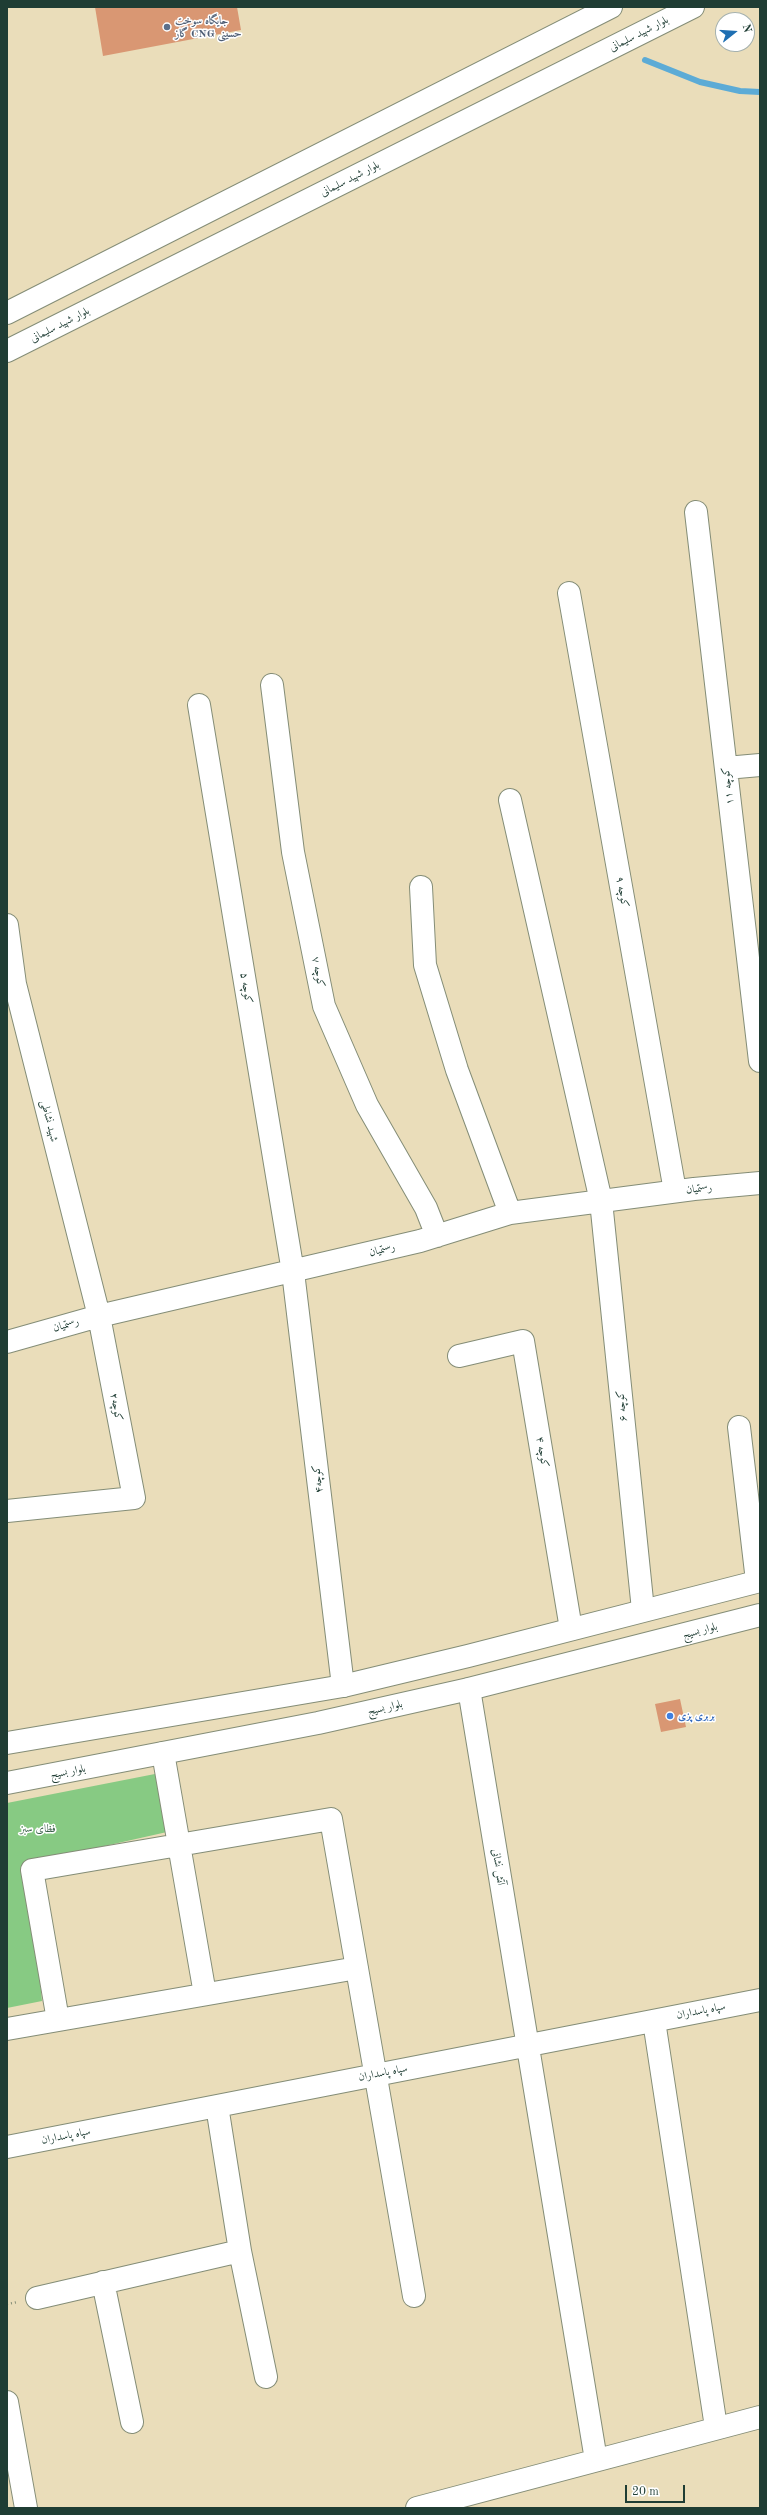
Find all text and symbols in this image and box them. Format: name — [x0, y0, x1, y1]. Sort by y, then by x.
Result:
north arrow — [715, 12, 755, 52]
street label: بلوار شهید سلیمانی — [607, 13, 671, 55]
place label: جایگاه سوخت گاز CNG حسینی — [175, 14, 242, 40]
marker: جایگاه سوخت گاز CNG حسینی — [162, 22, 172, 32]
text: N — [740, 23, 752, 34]
street label: بلوار شهید سلیمانی — [318, 158, 382, 200]
street label: بلوار شهید سلیمانی — [28, 304, 92, 346]
street label: کوچه ۱۱ — [719, 766, 737, 806]
street label: کوچه ۹ — [613, 875, 631, 909]
street label: کوچه ۷ — [309, 955, 327, 989]
street label: کوچه ۵ — [237, 971, 255, 1005]
street label: شهید نشاطی — [37, 1099, 61, 1143]
street label: رستمیان — [685, 1181, 713, 1197]
street label: رستمیان — [368, 1240, 396, 1260]
street label: رستمیان — [51, 1315, 81, 1335]
street label: کوچه ۶ — [614, 1390, 630, 1422]
street label: کوچه۲ — [107, 1392, 125, 1422]
street label: کوچه ۴ — [533, 1435, 551, 1469]
street label: کوچه۴ — [310, 1464, 326, 1494]
street label: بلوار بسیج — [681, 1620, 719, 1642]
street label: بلوار بسیج — [366, 1698, 404, 1718]
place label: بربری پزی — [678, 1709, 715, 1723]
marker: بربری پزی — [665, 1711, 675, 1721]
street label: بلوار بسیج — [49, 1762, 87, 1782]
park label: فظای سبز — [20, 1822, 56, 1836]
street label: آتش نشانی — [489, 1848, 507, 1886]
street label: سپاه پاسداران — [675, 2000, 727, 2022]
street label: سپاه پاسداران — [357, 2062, 409, 2084]
street label: سپاه پاسداران — [40, 2125, 92, 2147]
scale bar — [627, 2477, 687, 2503]
text: 20 m — [632, 2486, 659, 2498]

